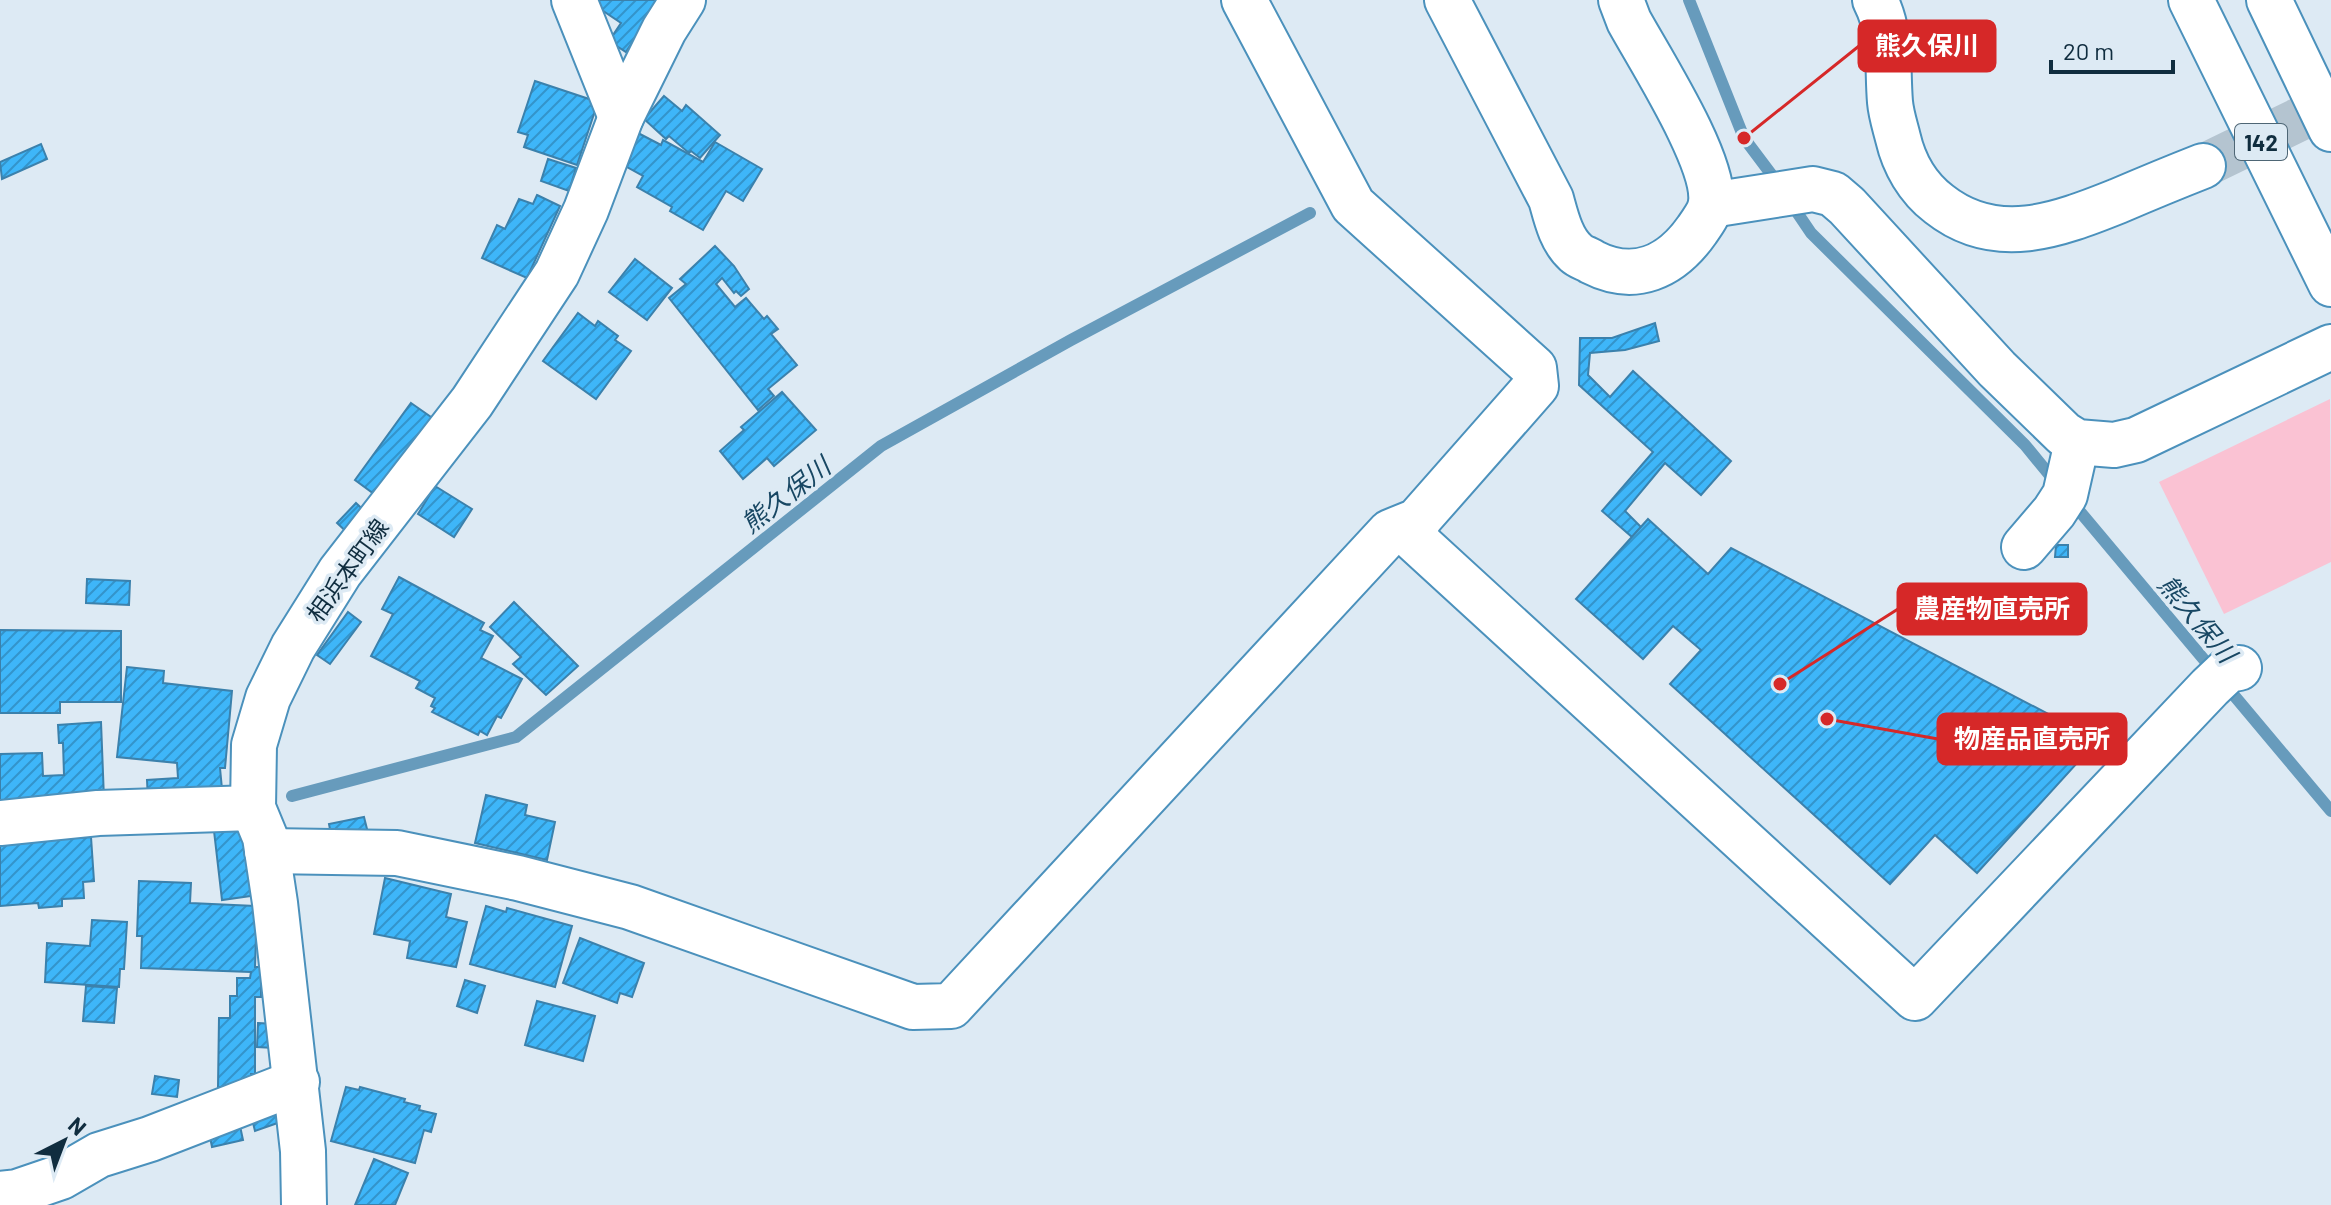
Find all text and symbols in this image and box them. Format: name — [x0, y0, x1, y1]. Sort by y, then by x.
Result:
callout: 熊久保川 — [1859, 21, 1995, 71]
scale bar — [2051, 24, 2173, 74]
text: 熊久保川 — [1875, 29, 1979, 60]
text: 20 m — [2063, 36, 2114, 65]
road number: 142 — [2235, 124, 2287, 160]
water label: 熊久保川 — [734, 448, 838, 538]
street label: 相浜本町線 — [300, 513, 394, 627]
water label: 熊久保川 — [2153, 568, 2245, 670]
callout: 農産物直売所 — [1898, 584, 2086, 634]
text: 農産物直売所 — [1914, 592, 2070, 623]
callout: 物産品直売所 — [1938, 714, 2126, 764]
text: 物産品直売所 — [1954, 722, 2110, 753]
north arrow — [24, 1101, 104, 1181]
text: N — [64, 1111, 92, 1140]

